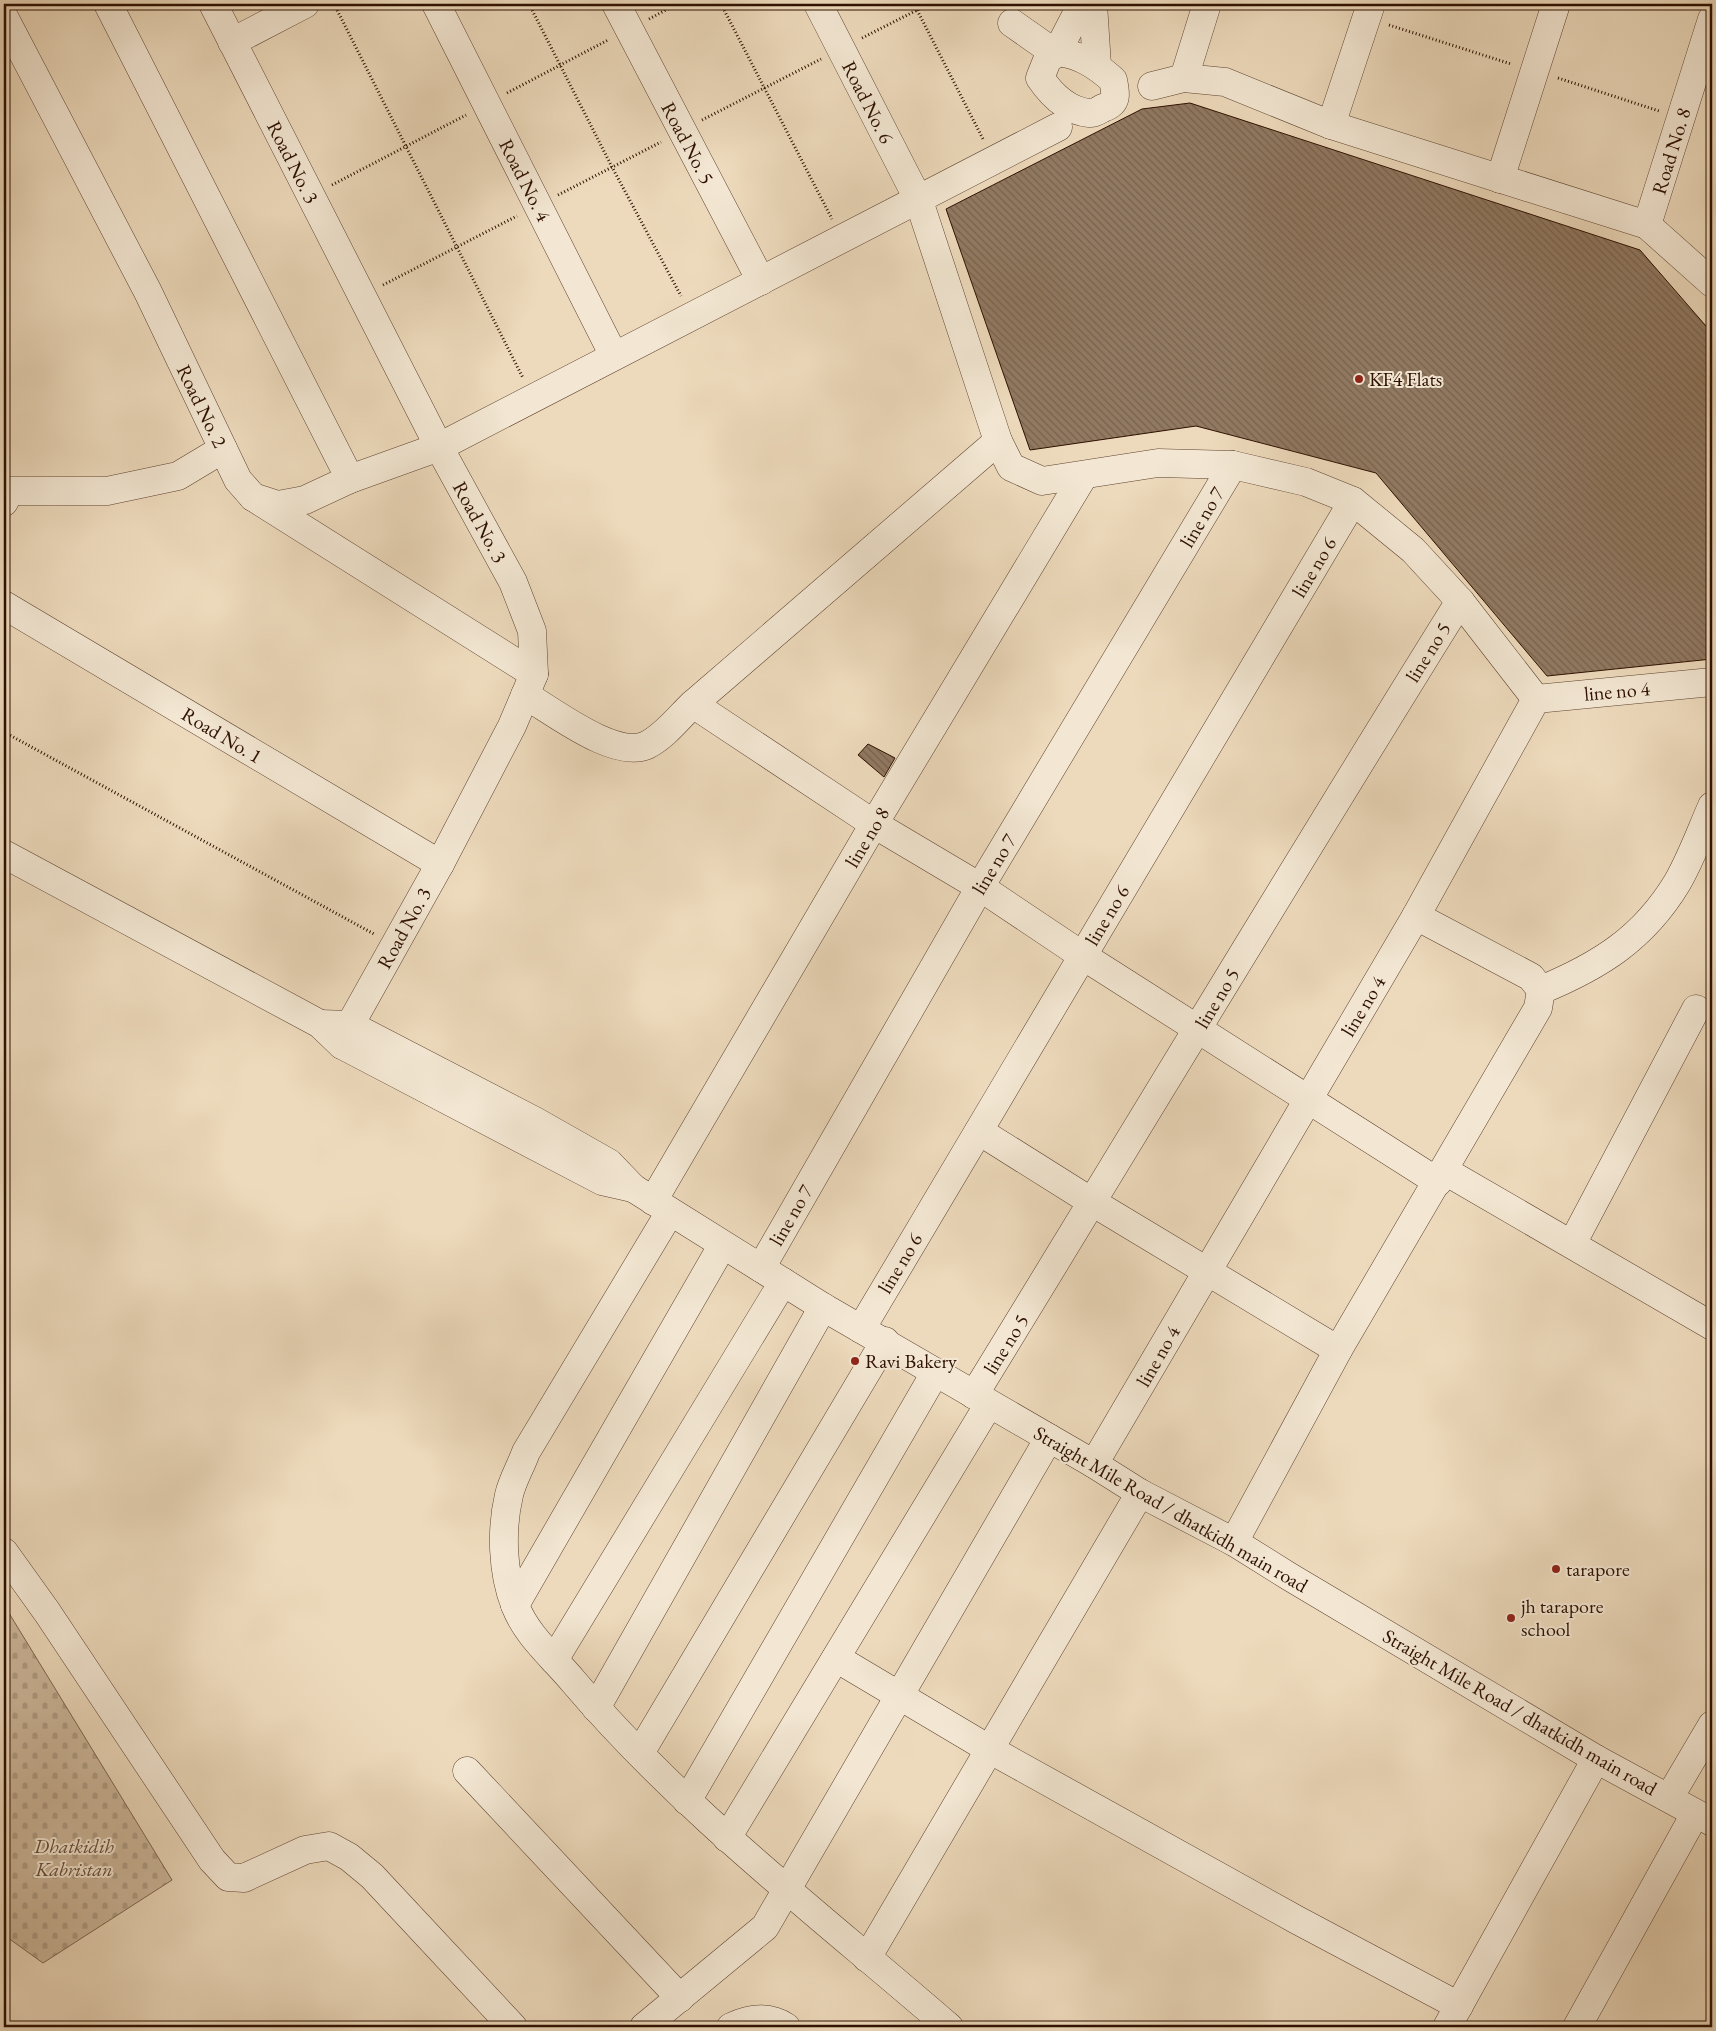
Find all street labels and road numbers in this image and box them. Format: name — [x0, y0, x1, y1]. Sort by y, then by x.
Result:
street label: Road No. 6 — [836, 56, 900, 148]
street label: Road No. 5 — [656, 97, 720, 189]
street label: Road No. 8 — [1646, 104, 1696, 198]
street label: Road No. 3 — [261, 116, 325, 208]
street label: Road No. 4 — [493, 134, 557, 226]
street label: Road No. 2 — [171, 360, 233, 452]
street label: Road No. 3 — [447, 477, 513, 567]
street label: line no 7 — [1174, 482, 1230, 552]
street label: line no 6 — [1286, 532, 1342, 602]
street label: line no 5 — [1399, 617, 1457, 687]
street label: line no 4 — [1583, 675, 1651, 707]
street label: Road No. 1 — [177, 701, 267, 769]
street label: line no 8 — [839, 802, 895, 872]
street label: line no 7 — [966, 829, 1022, 899]
street label: line no 6 — [1079, 880, 1135, 950]
street label: Road No. 3 — [371, 883, 437, 973]
street label: line no 5 — [1189, 963, 1245, 1033]
street label: line no 4 — [1335, 971, 1391, 1041]
street label: line no 7 — [763, 1180, 819, 1250]
street label: line no 6 — [872, 1228, 928, 1298]
street label: line no 5 — [977, 1309, 1035, 1379]
street label: line no 4 — [1130, 1321, 1186, 1391]
street label: Straight Mile Road / dhatkidh main road — [1029, 1420, 1314, 1599]
street label: Straight Mile Road / dhatkidh main road — [1378, 1623, 1663, 1802]

